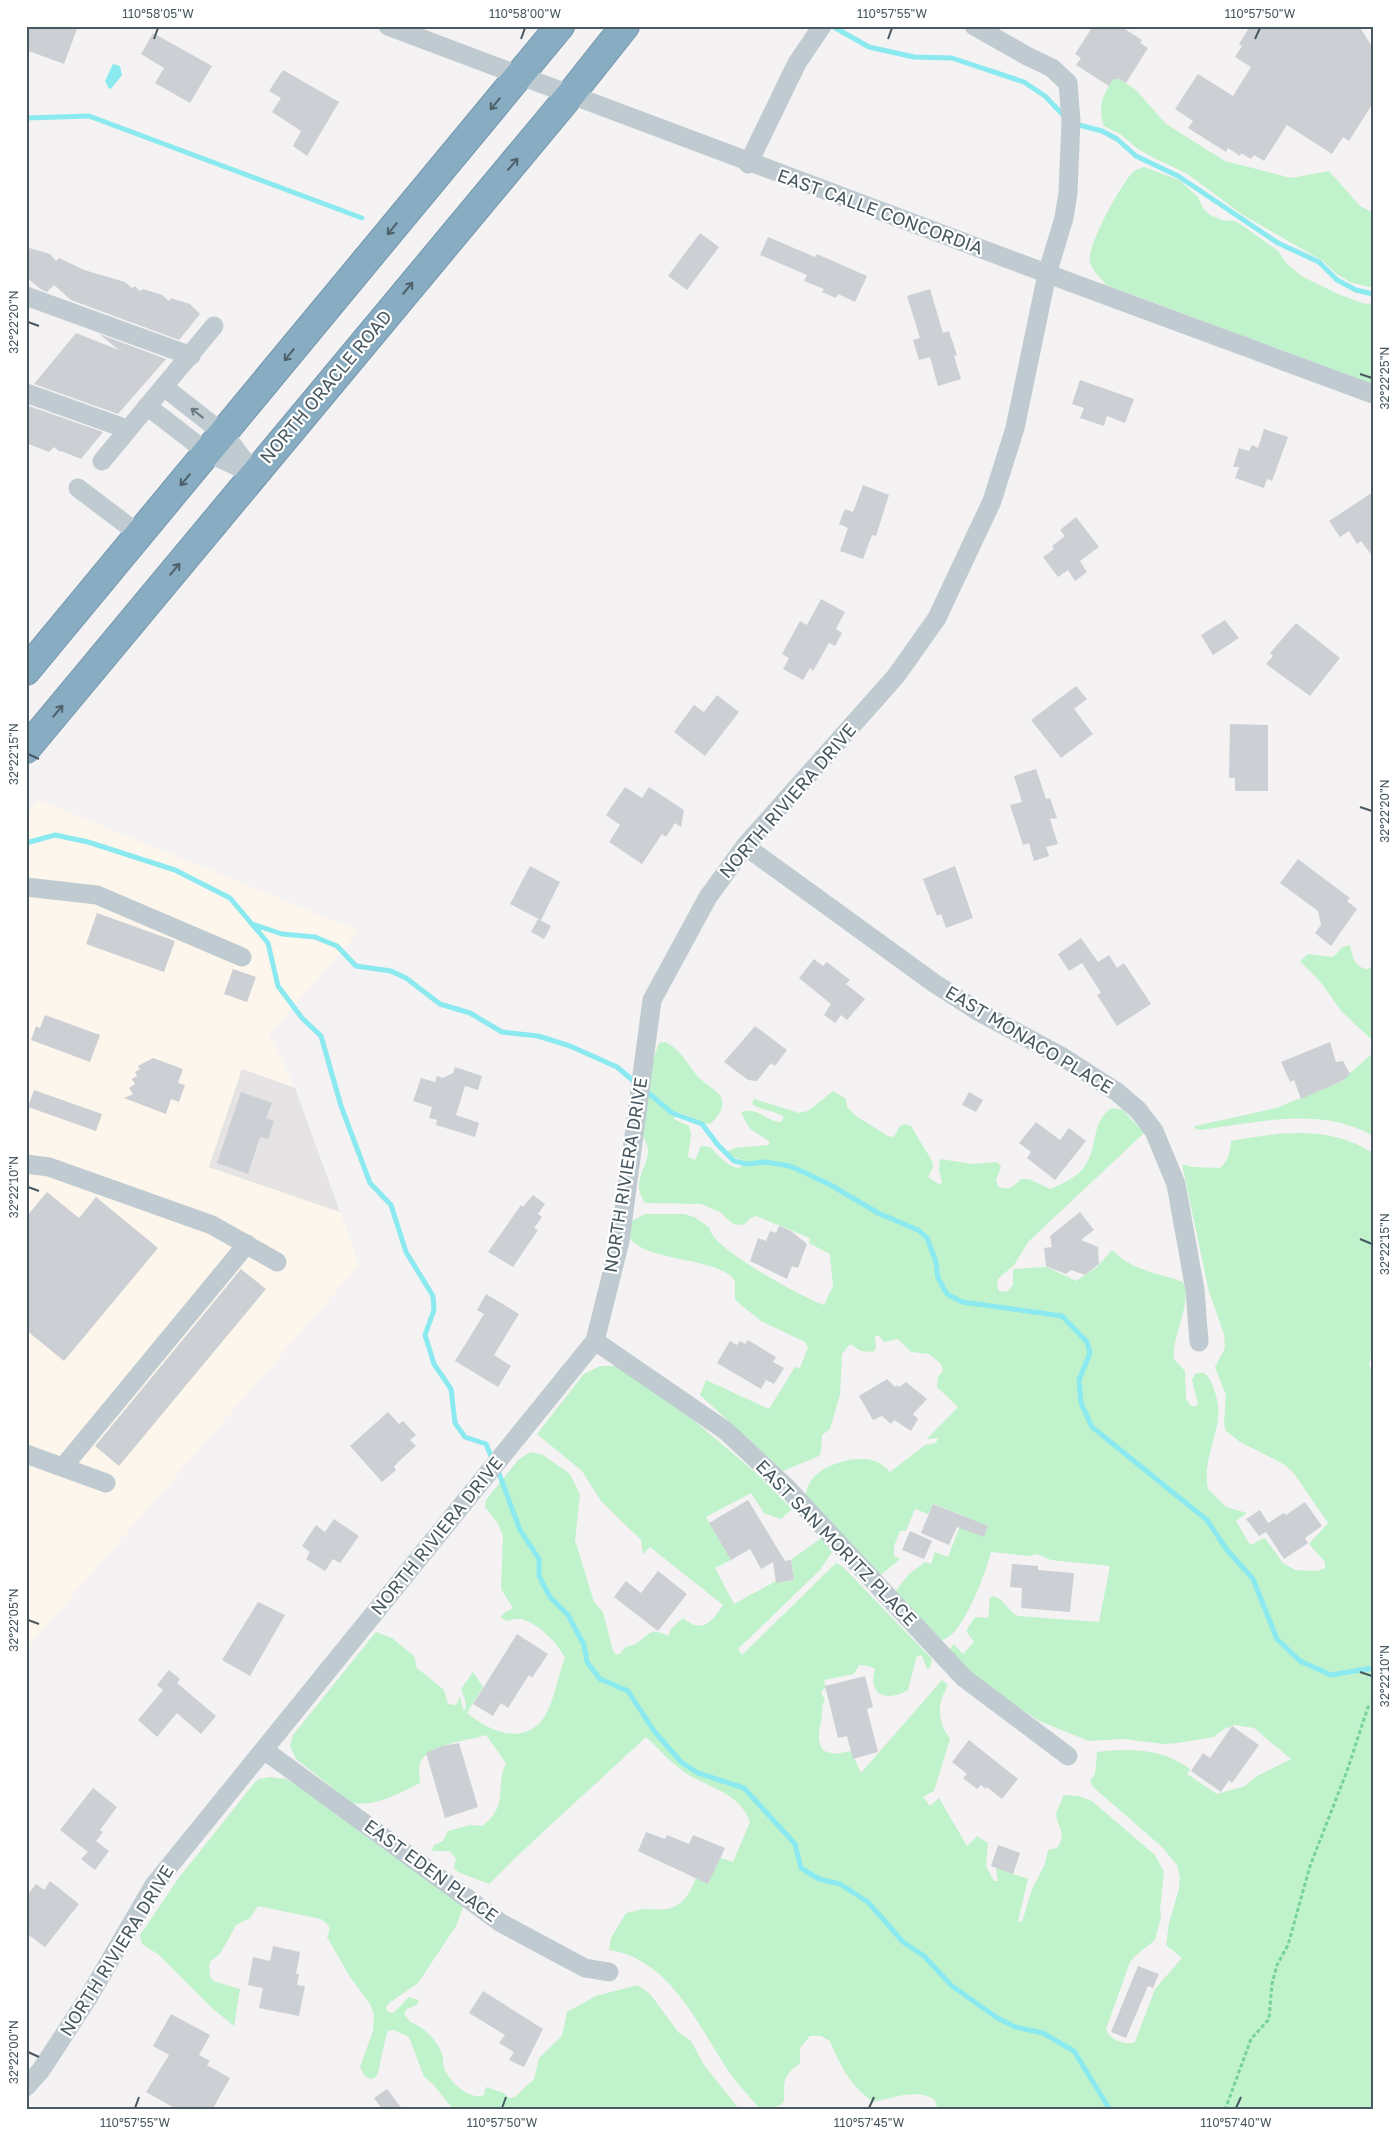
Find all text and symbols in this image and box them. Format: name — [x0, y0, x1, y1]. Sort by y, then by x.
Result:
text: 110°58'05"W — [122, 6, 194, 21]
text: 110°58'00"W — [489, 6, 561, 21]
text: 110°57'55"W — [857, 6, 928, 21]
text: 110°57'50"W — [1225, 6, 1296, 21]
one-way arrow — [489, 97, 501, 110]
one-way arrow — [507, 157, 519, 170]
street label: EAST CALLE CONCORDIA — [775, 164, 986, 259]
one-way arrow — [386, 222, 397, 235]
one-way arrow — [403, 282, 414, 295]
text: 32°22'20"N — [6, 290, 21, 354]
street label: NORTH ORACLE ROAD — [255, 305, 396, 468]
text: 32°22'25"N — [1377, 347, 1392, 409]
one-way arrow — [283, 348, 294, 361]
one-way arrow — [190, 408, 204, 418]
one-way arrow — [180, 473, 191, 486]
one-way arrow — [170, 563, 181, 576]
one-way arrow — [52, 705, 63, 718]
street label: NORTH RIVIERA DRIVE — [714, 719, 860, 882]
text: 32°22'15"N — [6, 723, 21, 785]
text: 32°22'20"N — [1377, 779, 1392, 843]
street label: EAST MONACO PLACE — [942, 980, 1117, 1098]
street label: NORTH RIVIERA DRIVE — [599, 1076, 651, 1274]
text: 32°22'10"N — [6, 1156, 21, 1218]
text: 32°22'15"N — [1377, 1213, 1392, 1275]
street label: NORTH RIVIERA DRIVE — [366, 1452, 507, 1619]
street label: EAST SAN MORITZ PLACE — [752, 1455, 922, 1630]
text: 32°22'05"N — [6, 1588, 21, 1652]
text: 32°22'10"N — [1377, 1645, 1392, 1707]
street label: EAST EDEN PLACE — [360, 1814, 503, 1926]
street label: NORTH RIVIERA DRIVE — [55, 1861, 178, 2040]
text: 32°22'00"N — [6, 2020, 21, 2084]
text: 110°57'55"W — [100, 2115, 171, 2130]
text: 110°57'50"W — [467, 2115, 538, 2130]
text: 110°57'45"W — [834, 2115, 905, 2130]
text: 110°57'40"W — [1201, 2115, 1272, 2130]

